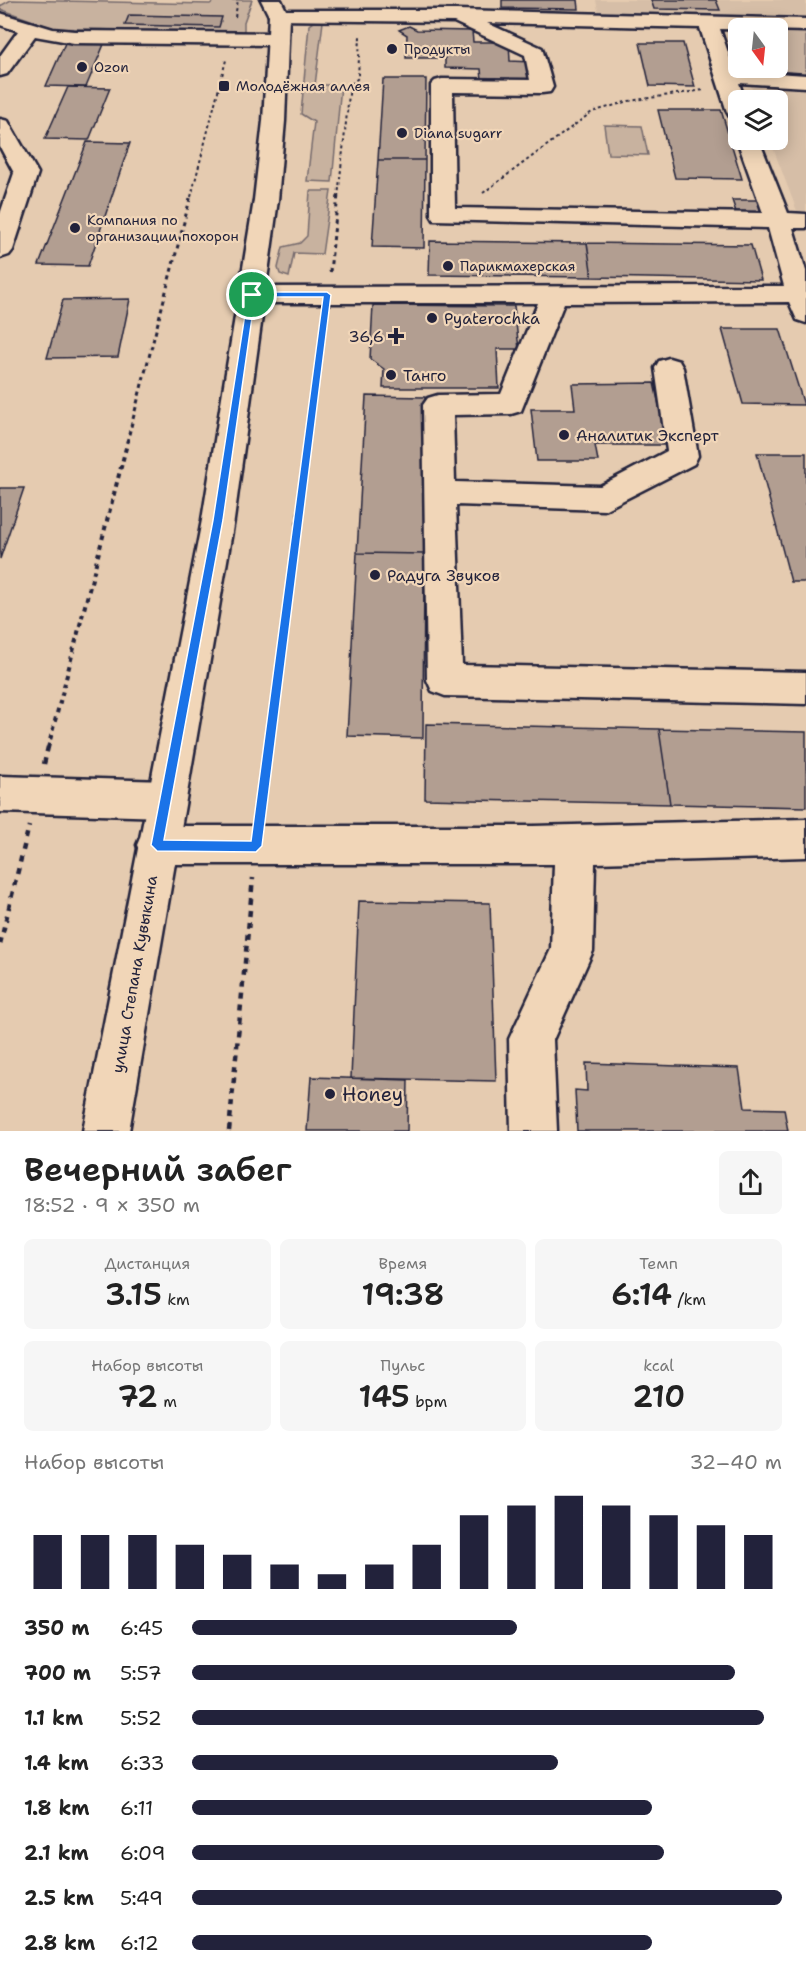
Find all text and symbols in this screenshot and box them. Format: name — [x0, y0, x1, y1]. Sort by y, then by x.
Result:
north arrow — [728, 18, 788, 78]
map controls — [728, 18, 788, 150]
place label: Продукты — [404, 40, 471, 58]
marker: Продукты — [385, 42, 399, 56]
place label: Ozon — [94, 58, 129, 76]
marker: Ozon — [75, 60, 89, 74]
place label: Молодёжная аллея — [236, 77, 370, 95]
marker: Молодёжная аллея — [217, 79, 231, 93]
button: layers — [728, 90, 788, 150]
place label: Diana sugarr — [414, 124, 503, 142]
marker: Diana sugarr — [395, 126, 409, 140]
place label: Компания по организации похорон — [87, 211, 239, 245]
marker: Компания по организации похорон — [68, 221, 82, 235]
place label: Парикмахерская — [460, 257, 575, 275]
marker: Парикмахерская — [441, 259, 455, 273]
pin — [226, 269, 277, 320]
icon: arrive — [235, 278, 268, 311]
place label: Pyaterochka — [444, 308, 540, 329]
marker: Pyaterochka — [425, 311, 439, 325]
place label: 36,6 — [348, 326, 384, 347]
marker: 36,6 — [389, 329, 403, 343]
place label: Танго — [403, 365, 446, 386]
marker: Танго — [384, 368, 398, 382]
place label: Аналитик Эксперт — [576, 425, 720, 446]
marker: Аналитик Эксперт — [557, 428, 571, 442]
place label: Радуга Звуков — [387, 565, 500, 586]
marker: Радуга Звуков — [368, 568, 382, 582]
street label: улица Степана Кувыкина — [107, 874, 162, 1075]
place label: Honey — [342, 1081, 403, 1107]
marker: Honey — [323, 1087, 337, 1101]
text: Вечерний забег — [24, 1147, 292, 1192]
button: share — [719, 1151, 782, 1214]
text: 18:52 · 9 × 350 m — [24, 1192, 200, 1218]
text: Дистанция — [104, 1253, 190, 1274]
text: Время — [379, 1253, 427, 1274]
text: Темп — [639, 1253, 678, 1274]
text: 3.15 — [105, 1274, 162, 1315]
text: 19:38 — [362, 1274, 444, 1315]
text: 6:14 — [611, 1274, 672, 1315]
text: km — [162, 1289, 190, 1310]
text: /km — [672, 1289, 706, 1310]
text: Набор высоты — [91, 1355, 203, 1376]
text: Пульс — [381, 1355, 425, 1376]
text: kcal — [643, 1355, 674, 1376]
text: 72 — [118, 1376, 158, 1417]
text: 145 — [359, 1376, 410, 1417]
text: 210 — [632, 1376, 685, 1417]
text: m — [158, 1391, 177, 1412]
text: bpm — [410, 1391, 447, 1412]
text: Набор высоты — [24, 1449, 164, 1475]
text: 32–40 m — [689, 1449, 782, 1475]
text: 350 m — [24, 1615, 89, 1641]
text: 6:45 — [120, 1615, 163, 1641]
text: 700 m — [24, 1660, 91, 1686]
text: 5:57 — [120, 1660, 162, 1686]
text: 1.1 km — [24, 1705, 83, 1731]
text: 5:52 — [120, 1705, 162, 1731]
text: 1.4 km — [24, 1750, 89, 1776]
text: 6:33 — [120, 1750, 165, 1776]
text: 1.8 km — [24, 1795, 90, 1821]
text: 6:11 — [120, 1795, 153, 1821]
text: 2.1 km — [24, 1840, 89, 1866]
text: 6:09 — [120, 1840, 166, 1866]
text: 2.5 km — [24, 1885, 94, 1911]
text: 5:49 — [120, 1885, 163, 1911]
text: 2.8 km — [24, 1930, 95, 1956]
text: 6:12 — [120, 1930, 159, 1956]

